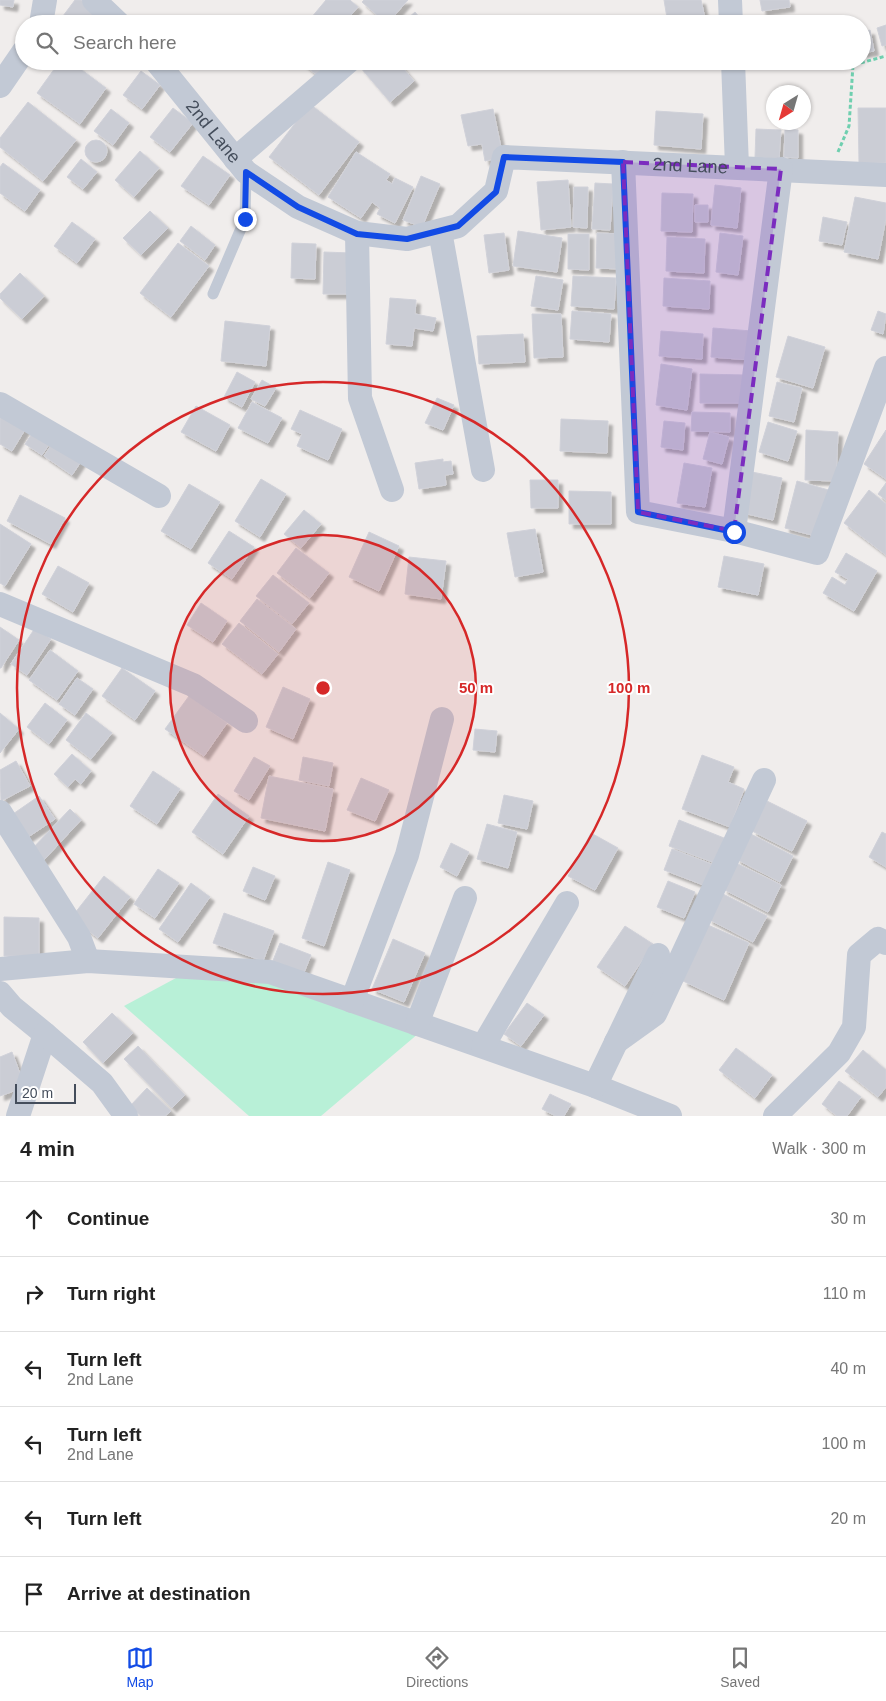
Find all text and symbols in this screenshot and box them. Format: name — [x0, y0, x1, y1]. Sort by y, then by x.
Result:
search box — [15, 15, 871, 70]
icon: search — [33, 29, 61, 57]
text: Search here — [73, 32, 177, 53]
north arrow — [766, 85, 811, 130]
street label: 2nd Lane — [182, 96, 245, 167]
street label: 2nd Lane — [652, 154, 728, 178]
route end — [234, 208, 257, 231]
route start — [723, 521, 746, 544]
centre of rings — [314, 679, 332, 697]
text: 50 m — [459, 679, 493, 696]
text: 100 m — [608, 679, 650, 696]
scale bar — [15, 1081, 76, 1104]
text: 20 m — [22, 1085, 53, 1101]
text: 4 min — [20, 1137, 75, 1160]
text: Walk · 300 m — [772, 1140, 866, 1157]
icon: ahead — [20, 1205, 48, 1233]
text: Continue — [67, 1208, 149, 1229]
text: 30 m — [830, 1210, 866, 1227]
icon: right — [20, 1280, 48, 1308]
text: Turn right — [67, 1283, 155, 1304]
text: 110 m — [823, 1285, 866, 1302]
text: Turn left — [67, 1349, 142, 1370]
icon: left — [20, 1355, 48, 1383]
text: 40 m — [830, 1360, 866, 1377]
text: 2nd Lane — [67, 1371, 134, 1388]
text: Turn left — [67, 1424, 142, 1445]
icon: left — [20, 1430, 48, 1458]
text: 100 m — [822, 1435, 866, 1452]
text: 2nd Lane — [67, 1446, 134, 1463]
icon: left — [20, 1505, 48, 1533]
text: Turn left — [67, 1508, 142, 1529]
text: 20 m — [830, 1510, 866, 1527]
icon: arrive — [20, 1580, 48, 1608]
text: Arrive at destination — [67, 1583, 251, 1604]
tab: Map — [126, 1644, 154, 1690]
tab: Directions — [406, 1644, 468, 1690]
tab: Saved — [720, 1644, 760, 1690]

